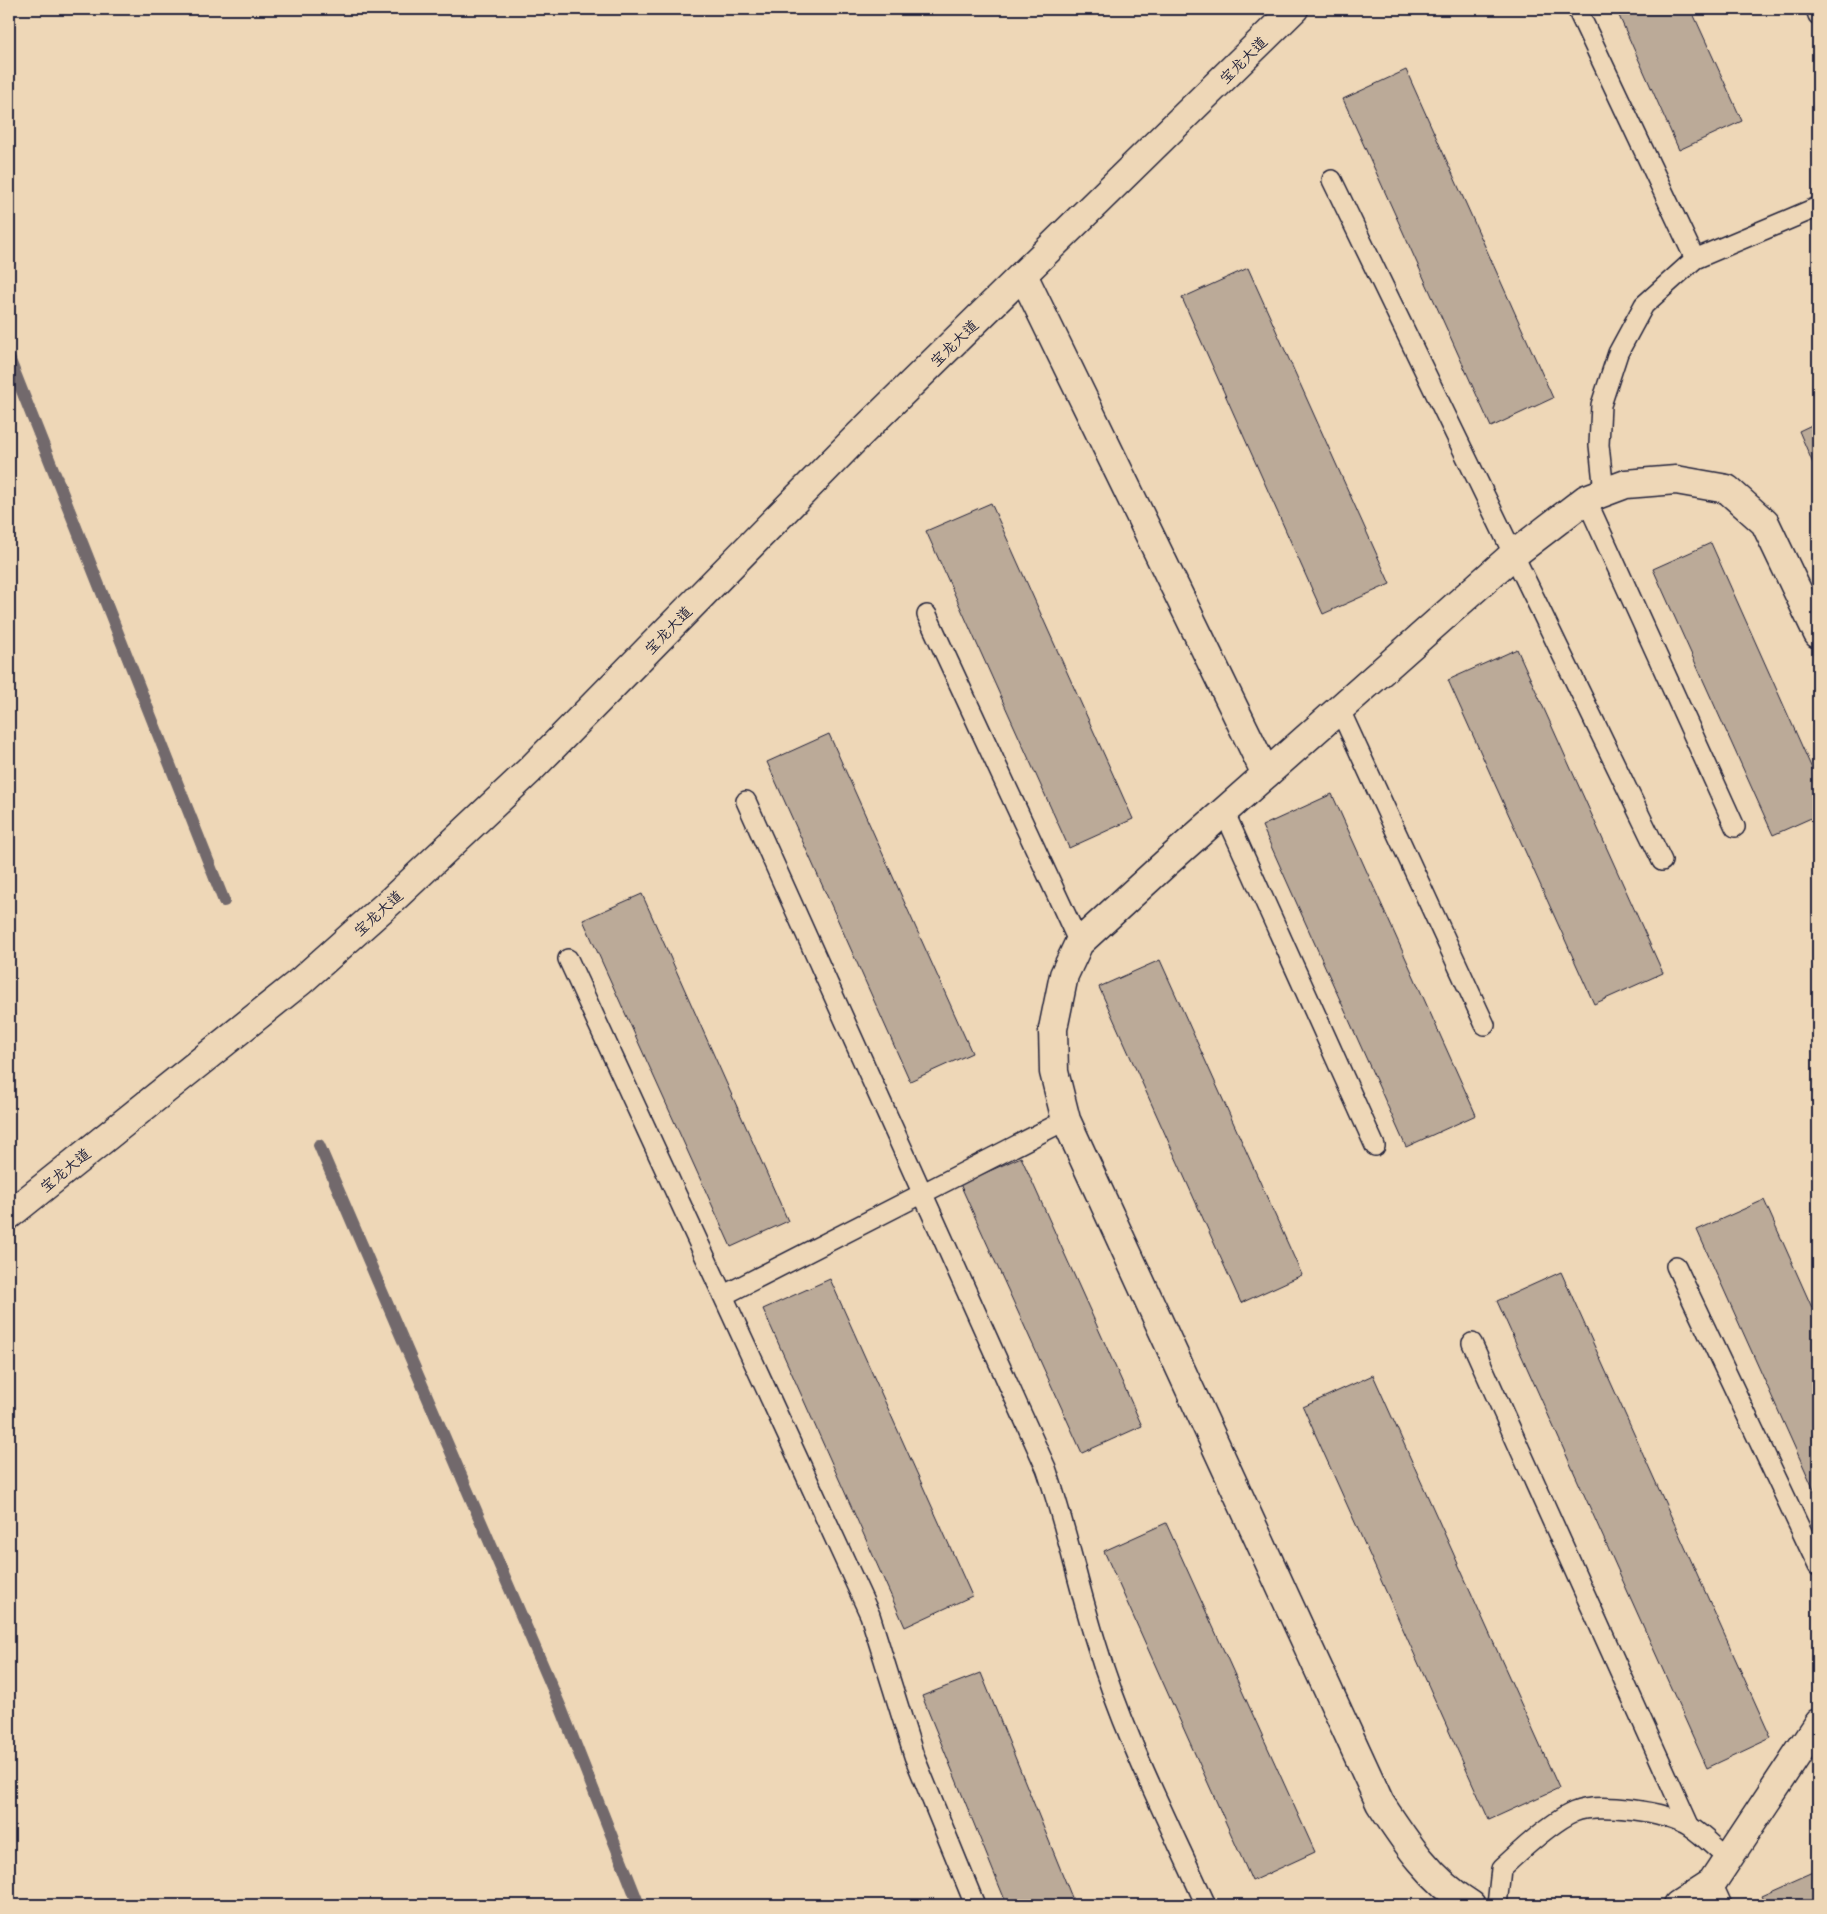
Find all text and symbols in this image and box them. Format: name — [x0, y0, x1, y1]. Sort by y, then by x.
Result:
street label: 宝龙大道 — [1214, 31, 1272, 89]
street label: 宝龙大道 — [925, 315, 983, 371]
street label: 宝龙大道 — [640, 601, 696, 659]
street label: 宝龙大道 — [349, 885, 407, 941]
street label: 宝龙大道 — [35, 1143, 95, 1197]

